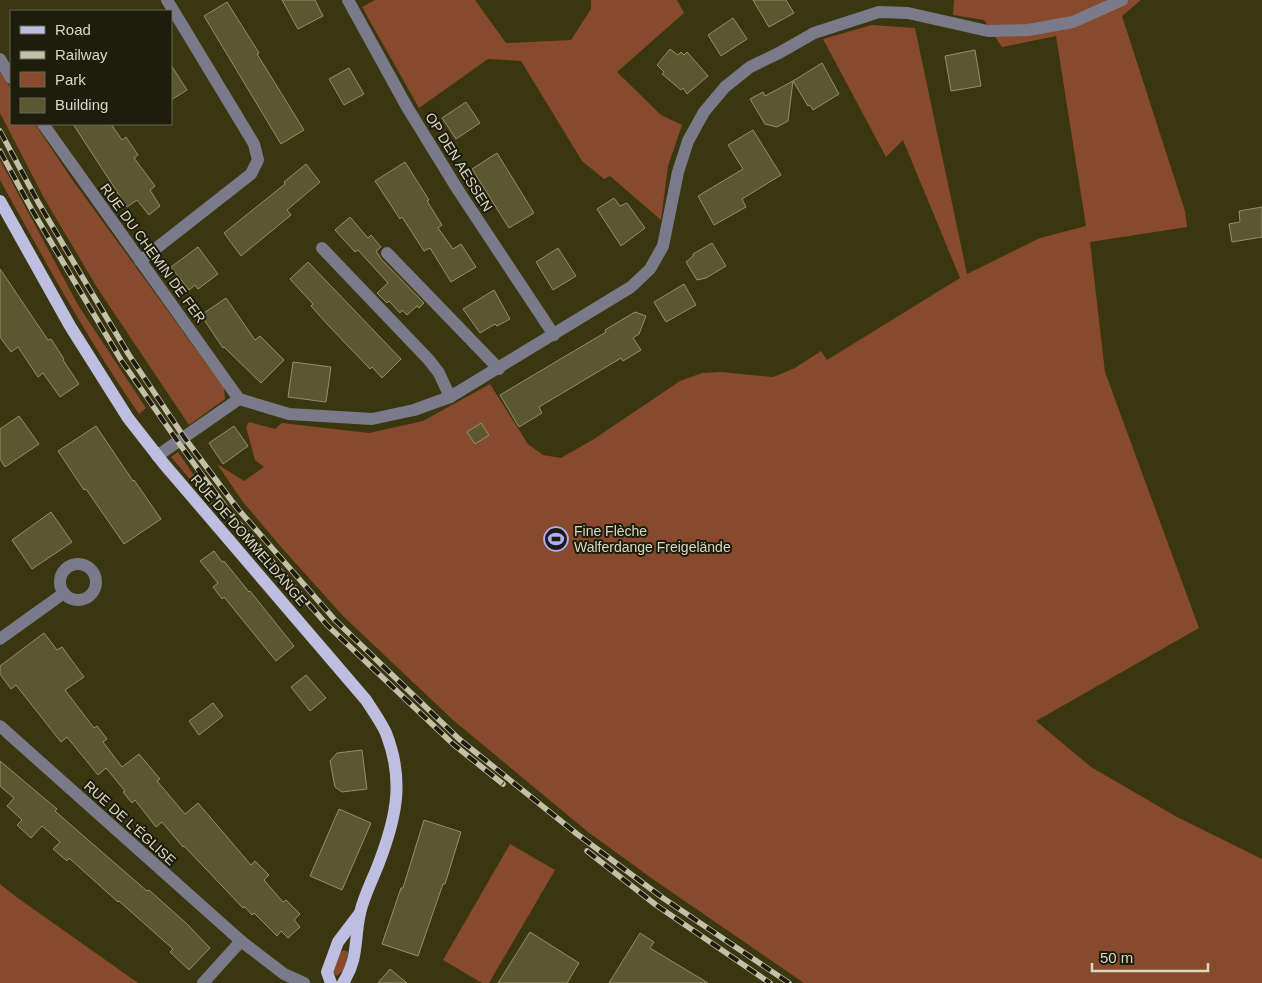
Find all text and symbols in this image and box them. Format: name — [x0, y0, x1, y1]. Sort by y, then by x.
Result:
legend — [10, 10, 172, 125]
text: Road — [55, 21, 91, 38]
text: Railway — [55, 46, 108, 63]
text: Park — [55, 71, 86, 88]
text: Building — [55, 96, 108, 113]
street label: OP DEN AESSEN — [422, 110, 496, 214]
street label: RUE DU CHEMIN DE FER — [97, 180, 209, 326]
street label: RUE DE DOMMELDANGE — [188, 471, 310, 609]
place label: Fine Flèche Walferdange Freigelände — [574, 523, 731, 555]
sports icon: Fine Flèche Walferdange Freigelände — [543, 526, 569, 552]
street label: RUE DE L'ÉGLISE — [81, 778, 179, 868]
scale bar — [1092, 940, 1208, 972]
text: 50 m — [1100, 949, 1133, 966]

